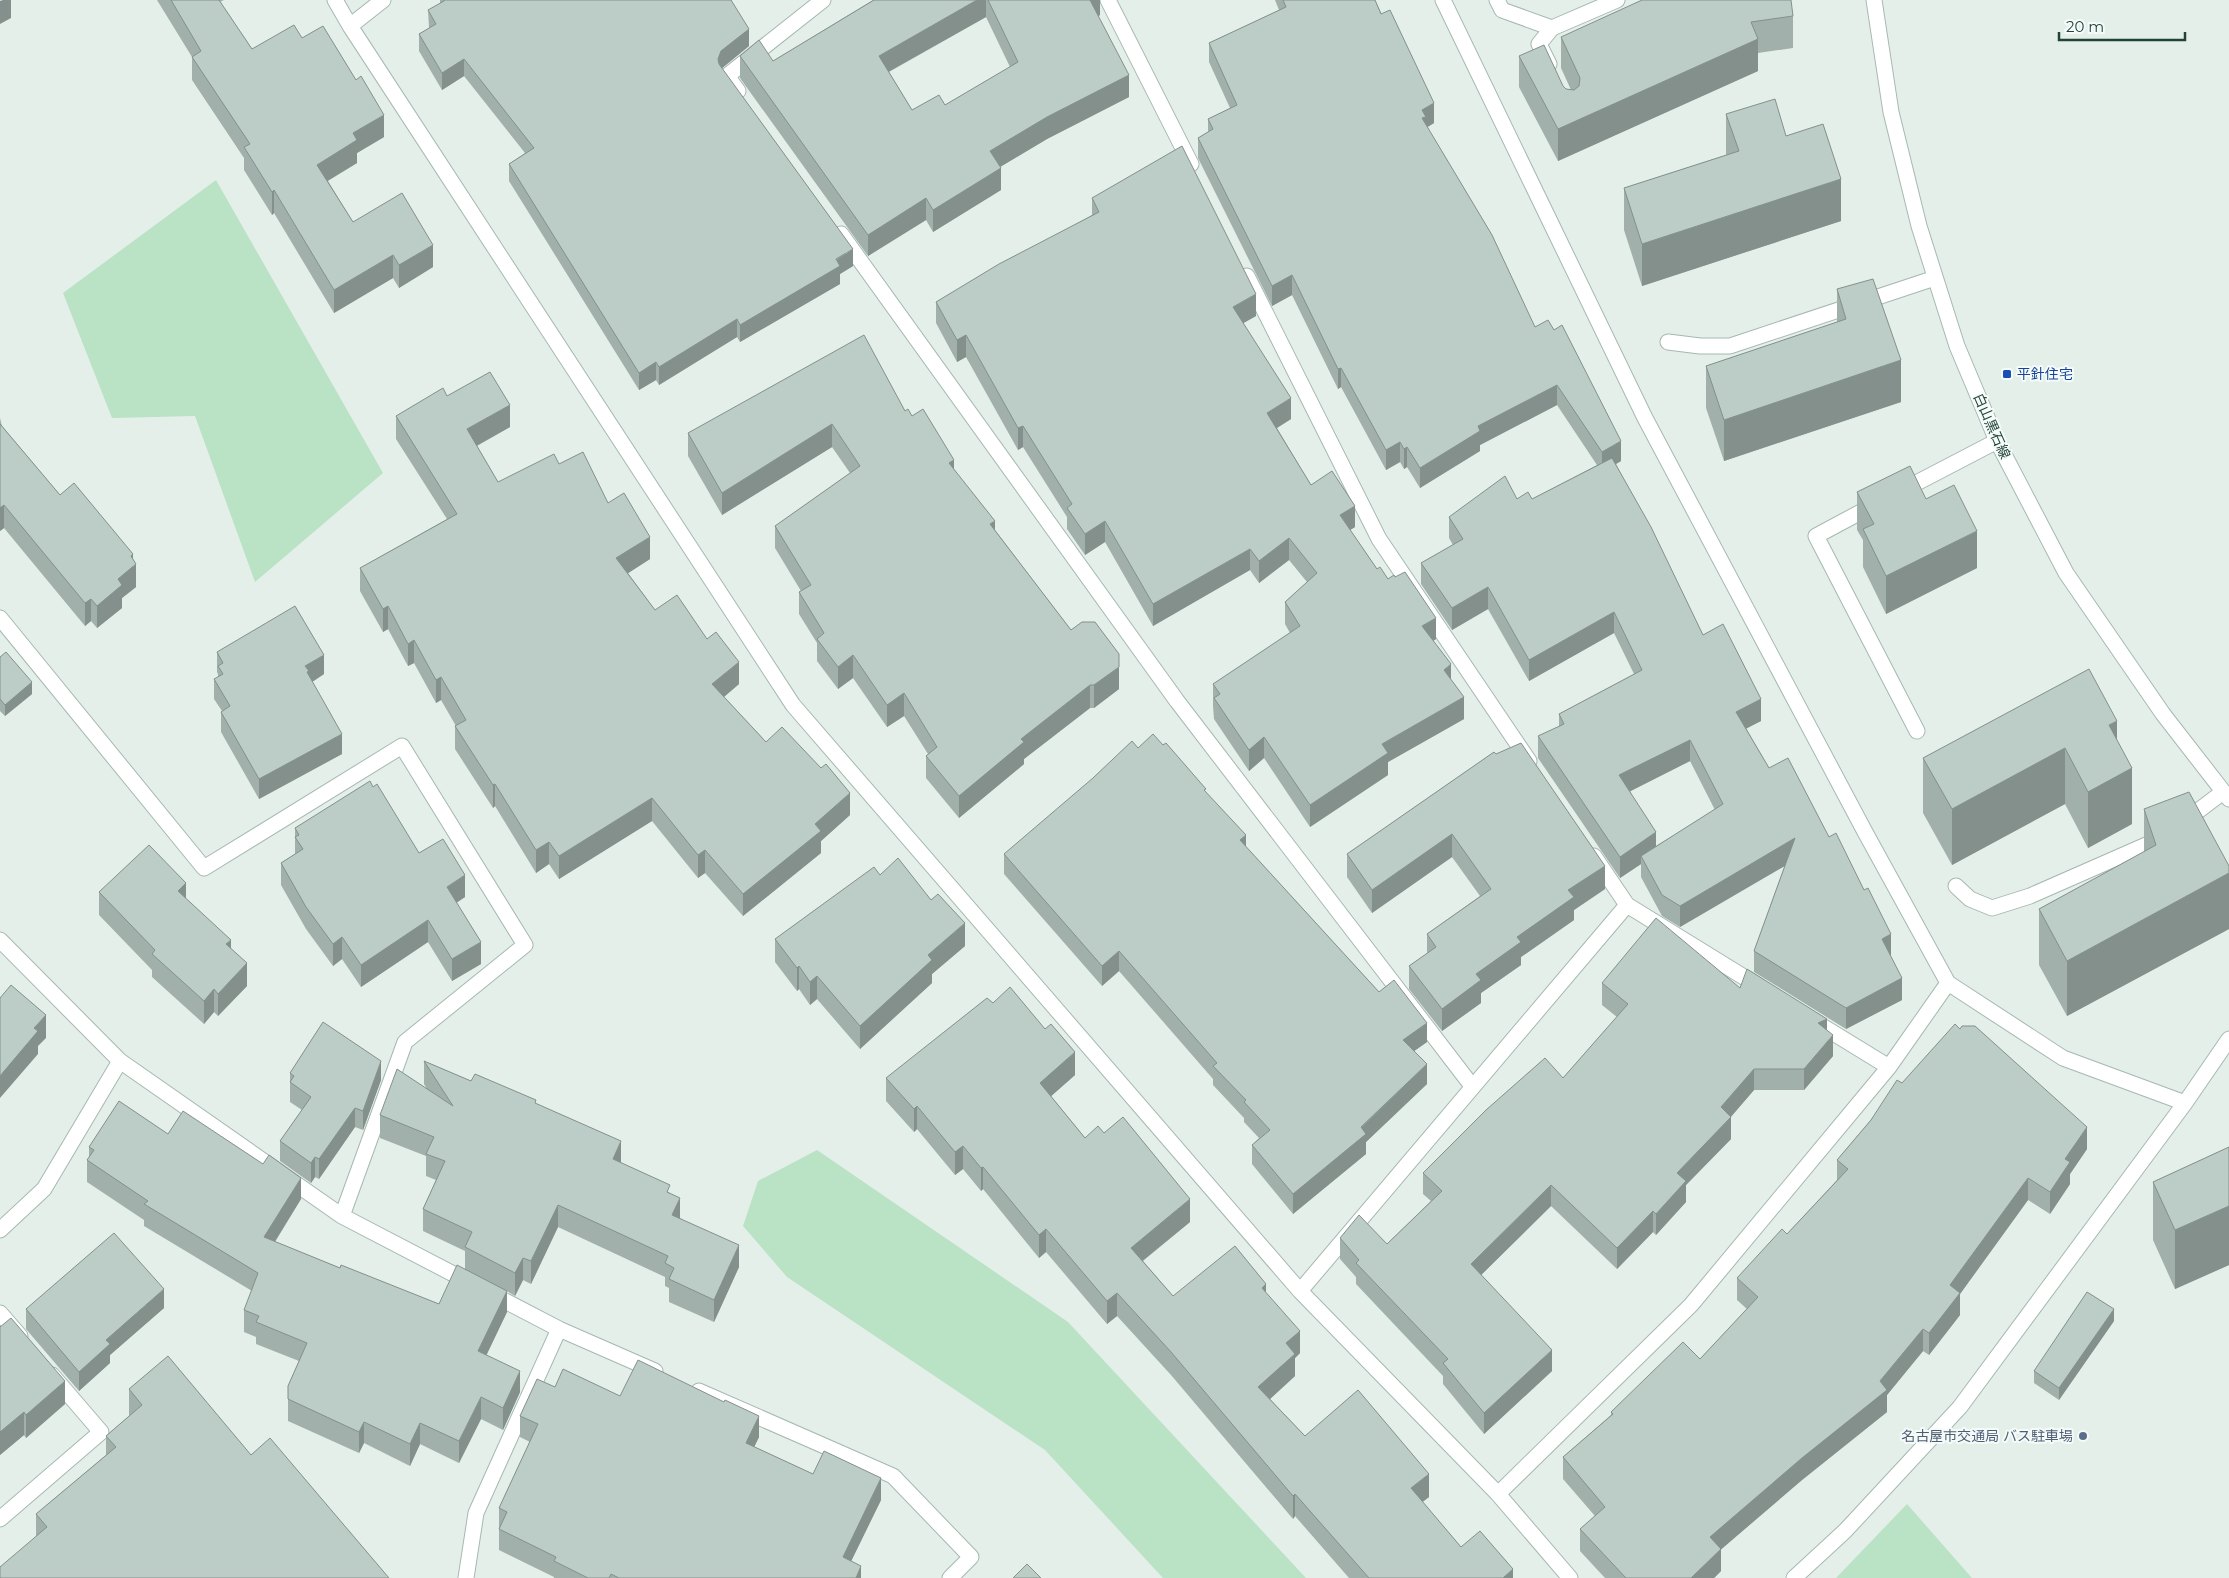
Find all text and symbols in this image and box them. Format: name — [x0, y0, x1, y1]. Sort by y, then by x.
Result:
scale bar — [2059, 10, 2185, 42]
text: 20 m — [2066, 17, 2104, 36]
place label: 平針住宅 — [2017, 365, 2073, 383]
marker: 平針住宅 — [2001, 368, 2013, 380]
street label: 白山黒石線 — [1970, 390, 2014, 462]
place label: 名古屋市交通局 バス駐車場 — [1901, 1427, 2073, 1445]
marker: 名古屋市交通局 バス駐車場 — [2077, 1430, 2089, 1442]

